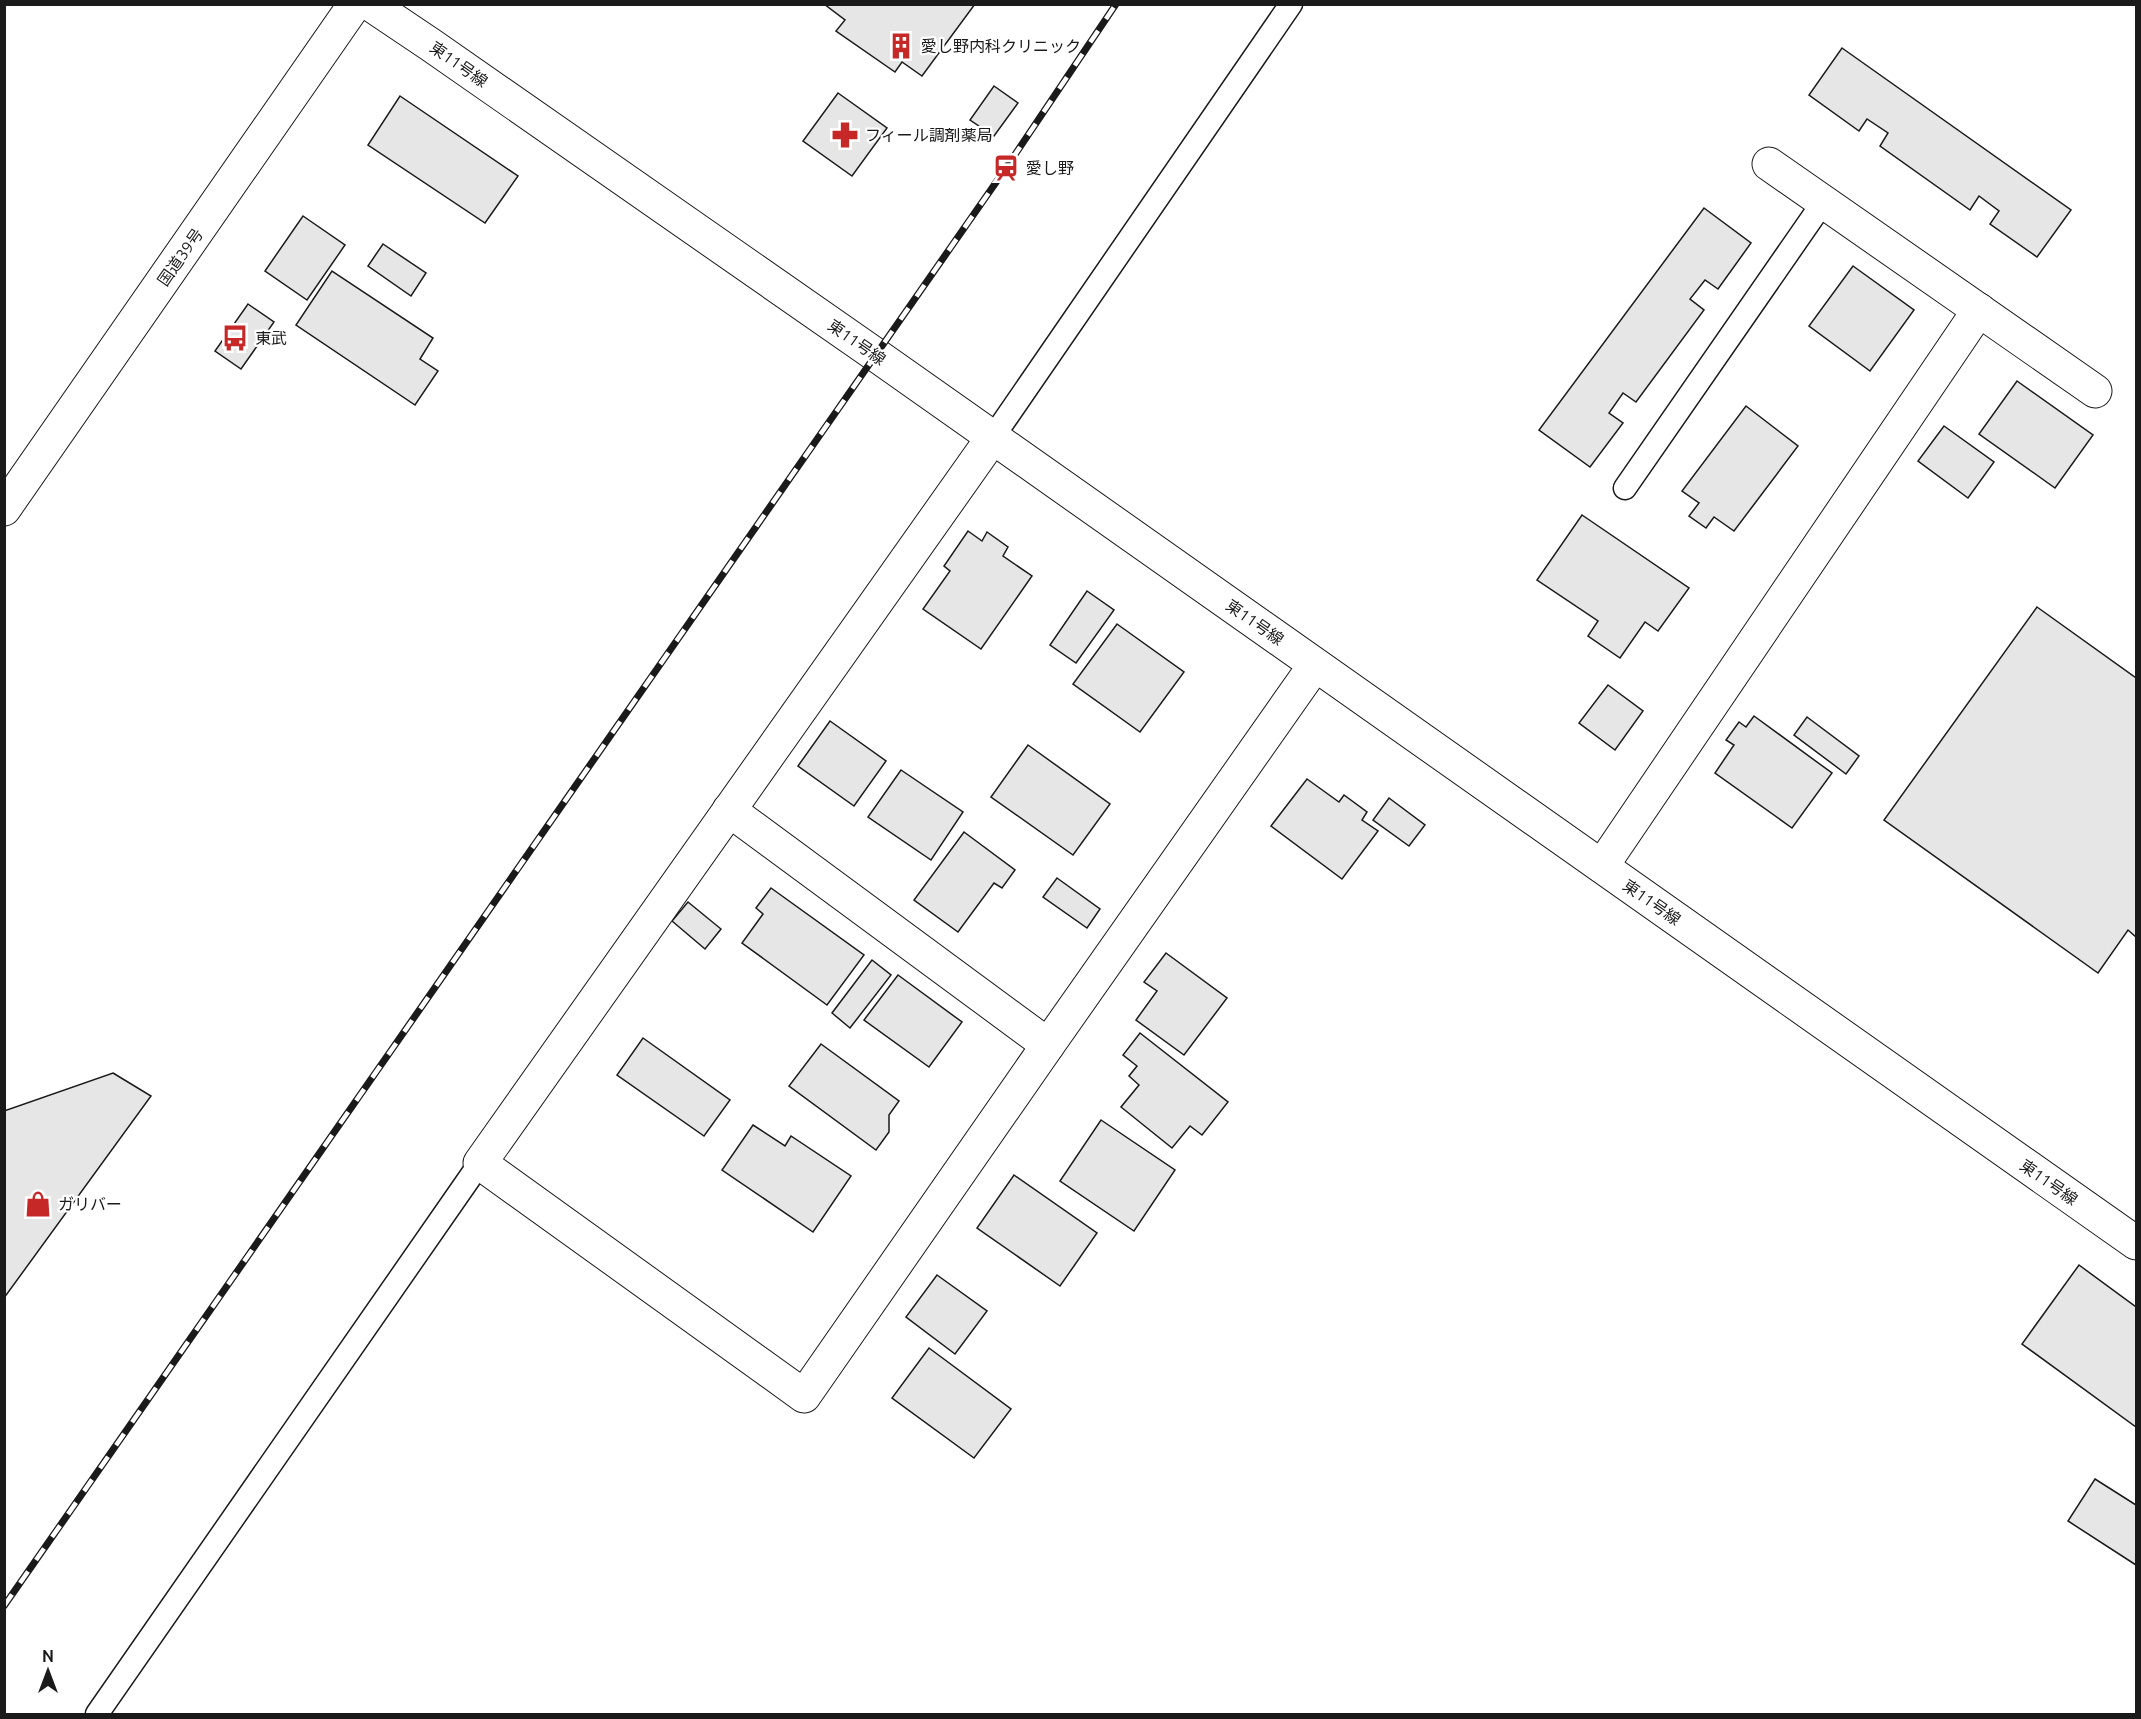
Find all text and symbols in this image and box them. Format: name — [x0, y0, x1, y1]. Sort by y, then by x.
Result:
building icon: 愛し野内科クリニック — [886, 31, 916, 61]
place label: 愛し野内科クリニック — [921, 37, 1081, 55]
street label: 東11号線 — [427, 38, 491, 90]
pharmacy icon: フィール調剤薬局 — [830, 120, 860, 150]
place label: フィール調剤薬局 — [865, 126, 993, 144]
station icon: 愛し野 — [991, 153, 1021, 183]
place label: 愛し野 — [1026, 159, 1074, 177]
street label: 国道39号 — [154, 225, 206, 289]
street label: 東11号線 — [825, 316, 889, 368]
bus stop icon: 東武 — [220, 323, 250, 353]
place label: 東武 — [255, 329, 287, 347]
street label: 東11号線 — [1223, 596, 1287, 648]
street label: 東11号線 — [1620, 876, 1684, 928]
street label: 東11号線 — [2017, 1156, 2081, 1208]
shop icon: ガリバー — [23, 1189, 53, 1219]
place label: ガリバー — [58, 1195, 122, 1213]
north arrow — [18, 1641, 78, 1701]
text: N — [42, 1647, 54, 1665]

